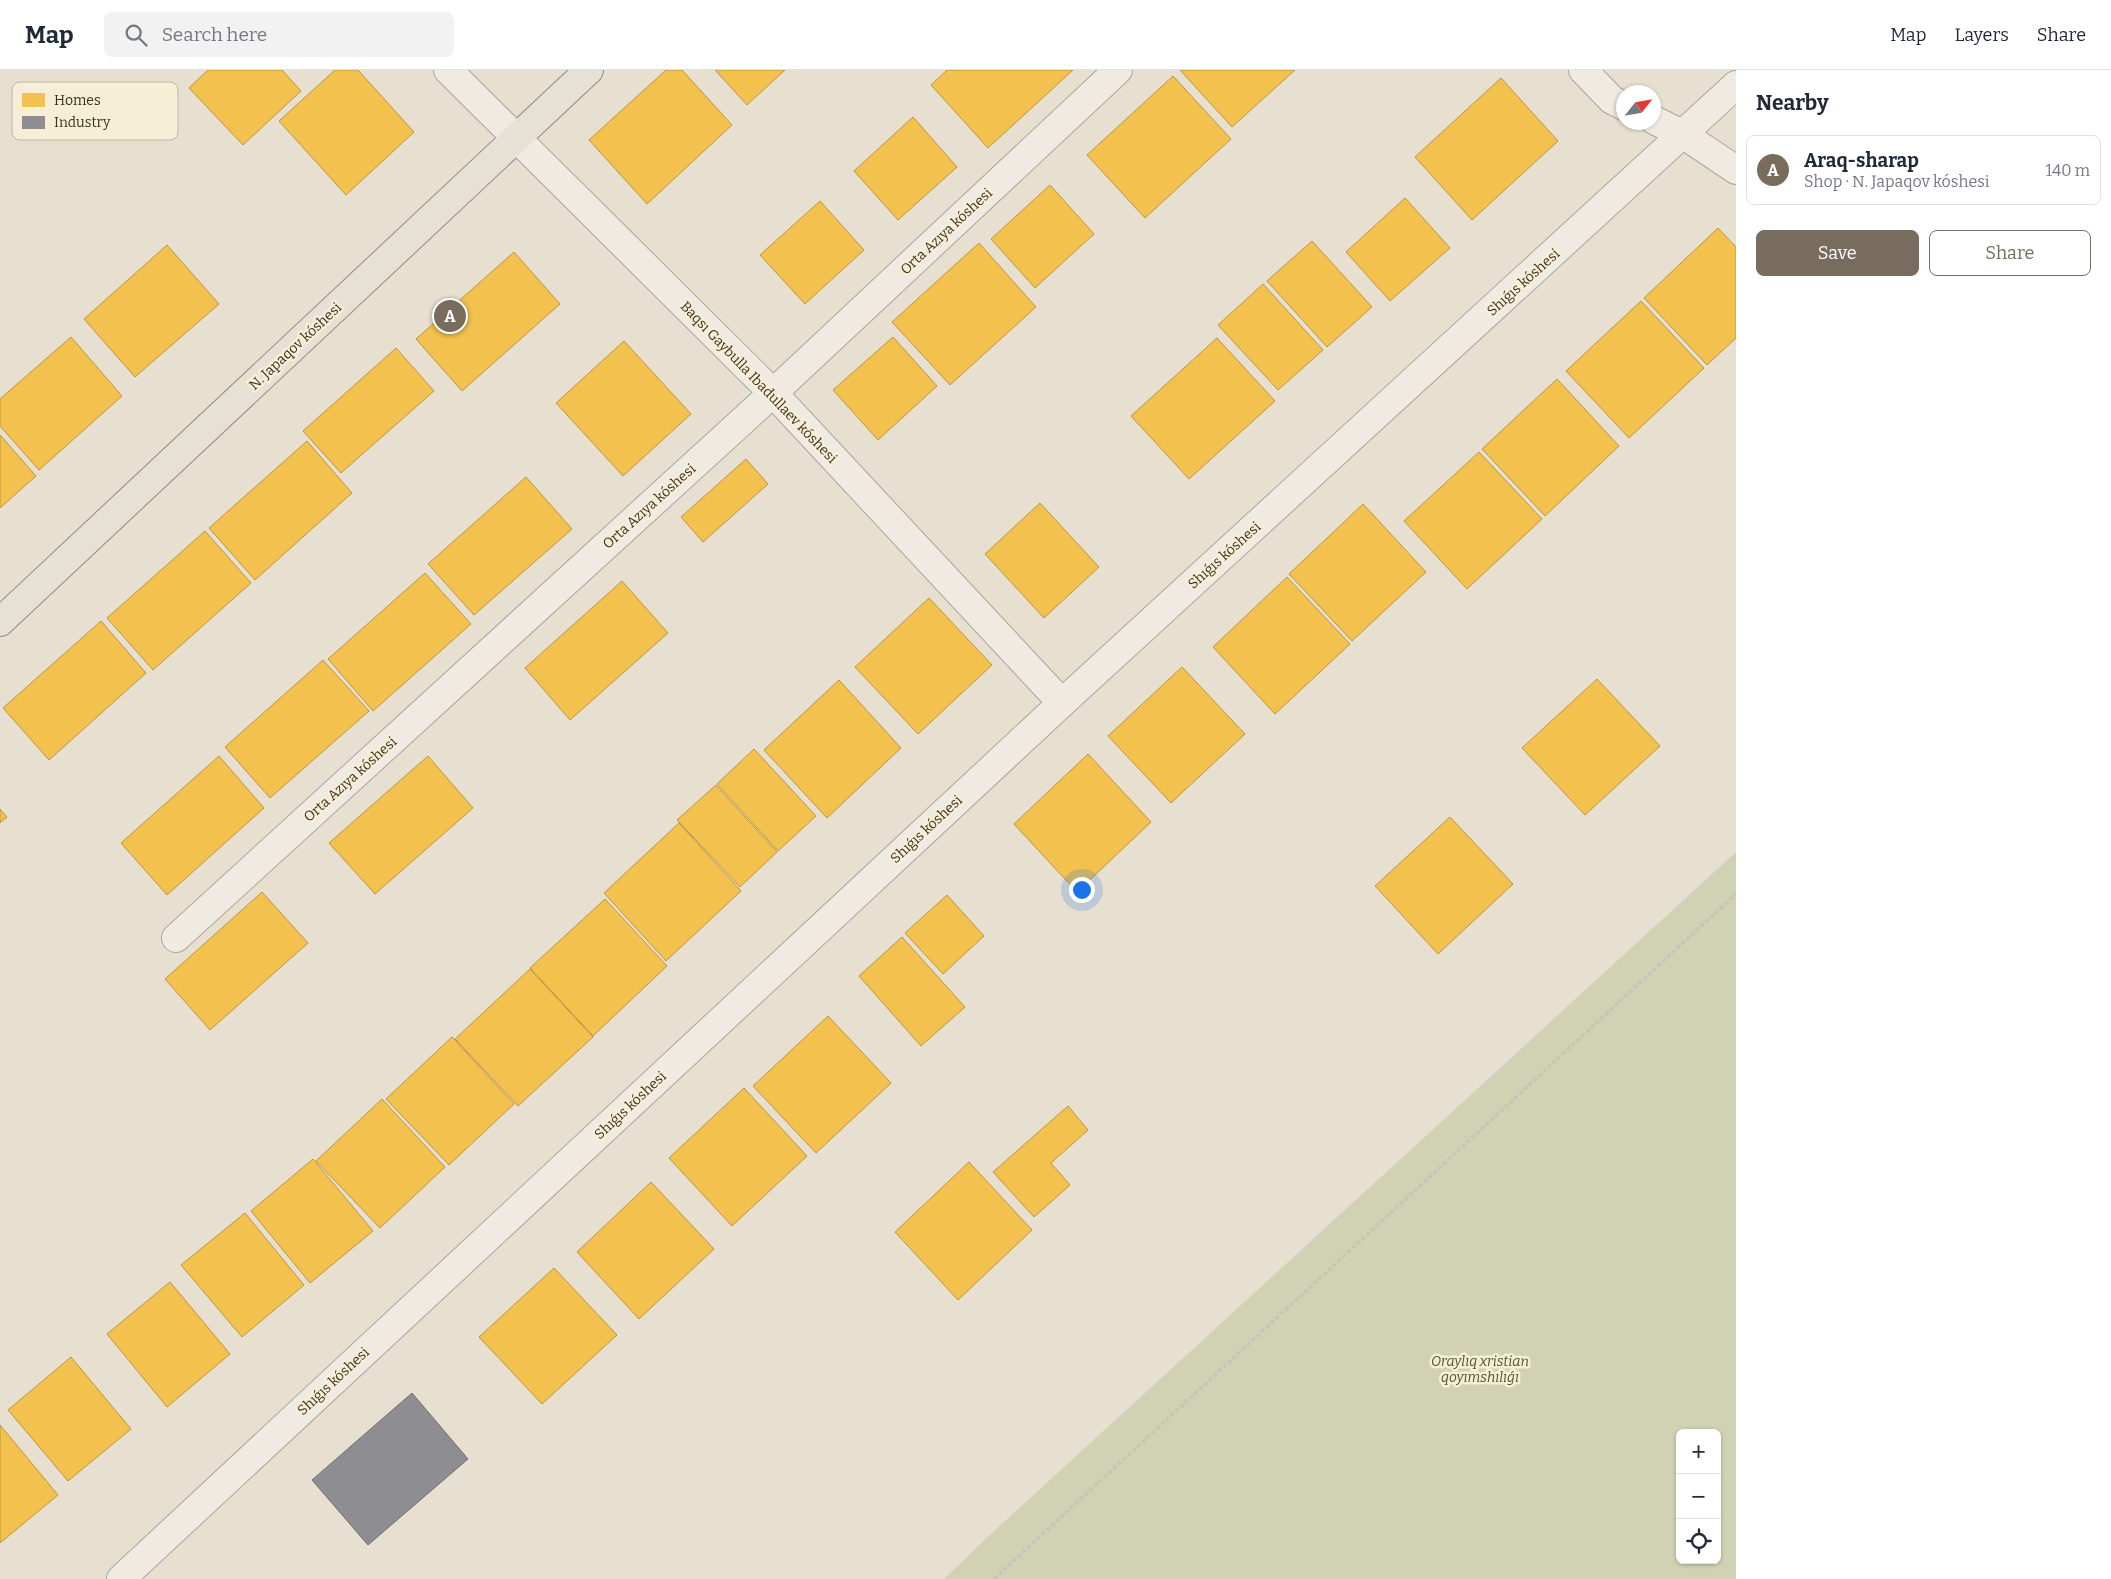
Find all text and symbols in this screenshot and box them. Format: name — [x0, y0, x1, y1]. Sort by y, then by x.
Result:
search box — [104, 12, 454, 57]
text: Map — [25, 21, 74, 49]
icon: search — [122, 21, 150, 49]
text: Search here — [162, 23, 267, 46]
text: Map — [1890, 24, 1926, 46]
text: Layers — [1954, 24, 2009, 46]
text: Share — [2037, 24, 2086, 46]
legend — [12, 82, 178, 140]
north arrow — [1616, 85, 1661, 130]
text: Nearby — [1756, 90, 1829, 116]
text: Homes — [54, 92, 101, 109]
text: Industry — [54, 114, 111, 131]
text: Araq-sharap — [1804, 149, 1919, 172]
text: A — [1767, 161, 1779, 180]
text: 140 m — [2045, 161, 2090, 180]
text: Shop · N. Japaqov kóshesi — [1804, 172, 1990, 191]
street label: Orta Azıya kóshesi — [897, 185, 996, 278]
button: Save — [1756, 230, 1919, 276]
button: Share — [1929, 230, 2091, 276]
street label: Shıǵıs kóshesi — [1483, 245, 1563, 319]
pin: A — [434, 297, 466, 335]
street label: Baqsı Gaybulla Ibadullaev kóshesi — [677, 298, 841, 467]
street label: N. Japaqov kóshesi — [246, 299, 345, 394]
street label: Orta Azıya kóshesi — [599, 460, 699, 553]
street label: Shıǵıs kóshesi — [1184, 518, 1264, 592]
street label: Orta Azıya kóshesi — [300, 733, 400, 826]
street label: Shıǵıs kóshesi — [887, 792, 966, 867]
your location — [1069, 877, 1095, 903]
street label: Shıǵıs kóshesi — [591, 1068, 670, 1143]
street label: Shıǵıs kóshesi — [294, 1344, 373, 1419]
park label: Oraylıq xristian qoyımshılıǵı — [1431, 1353, 1529, 1386]
map controls — [1676, 1429, 1721, 1564]
button: + — [1676, 1429, 1721, 1474]
button: − — [1676, 1474, 1721, 1519]
button: locate — [1676, 1519, 1721, 1564]

